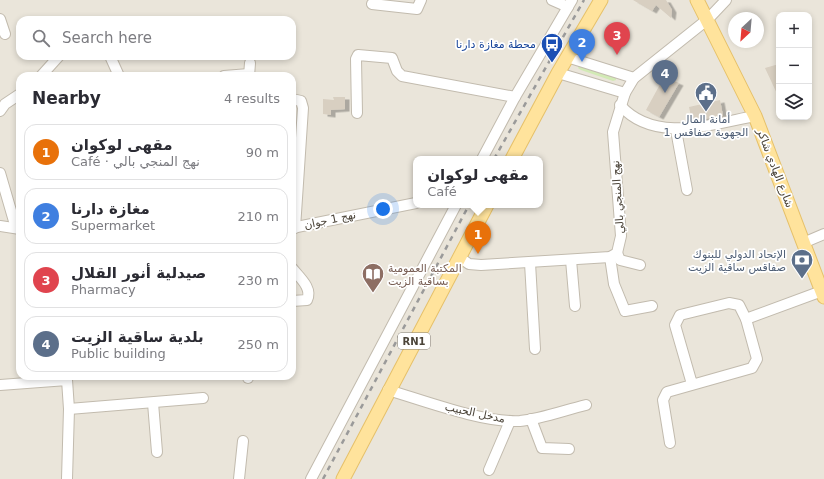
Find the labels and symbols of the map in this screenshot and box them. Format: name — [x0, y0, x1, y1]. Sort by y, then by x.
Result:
north arrow — [728, 12, 764, 48]
pin: 3 — [604, 22, 630, 55]
pin: 2 — [569, 29, 595, 62]
bus stop icon: محطة مغازة دارنا — [539, 31, 565, 64]
place label: محطة مغازة دارنا — [456, 38, 536, 51]
pin: 4 — [652, 60, 678, 93]
public building icon: أمانة المال الجهوية صفاقس 1 — [693, 80, 719, 113]
place label: أمانة المال الجهوية صفاقس 1 — [664, 112, 748, 139]
street label: شارع الهادي شاكر — [754, 126, 796, 209]
street label: نهج المنجي بالي — [609, 160, 627, 234]
your location — [373, 199, 393, 219]
street label: نهج 1 جوان — [303, 208, 357, 232]
pin: 1 — [465, 221, 491, 254]
bank icon: الإتحاد الدولي للبنوك صفاقس ساقية الزيت — [789, 247, 815, 280]
place label: الإتحاد الدولي للبنوك صفاقس ساقية الزيت — [688, 248, 786, 274]
library icon: المكتبة العمومية بساقية الزيت — [360, 261, 386, 294]
place label: المكتبة العمومية بساقية الزيت — [388, 262, 462, 288]
road number: RN1 — [398, 333, 430, 349]
street label: مدخل الحبيب — [444, 400, 506, 426]

